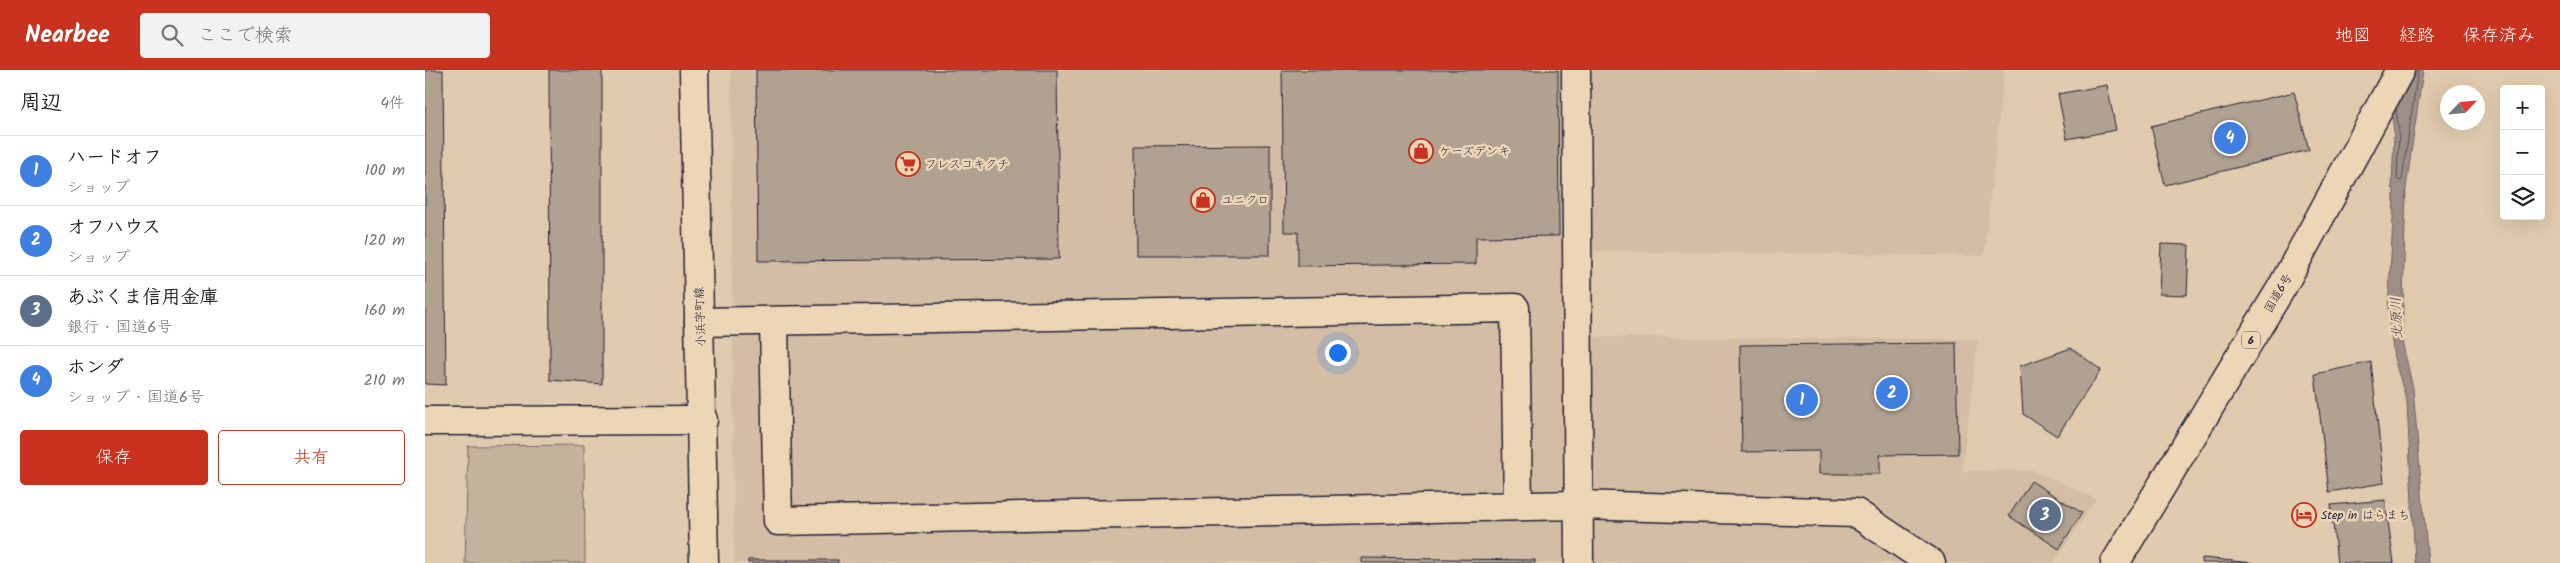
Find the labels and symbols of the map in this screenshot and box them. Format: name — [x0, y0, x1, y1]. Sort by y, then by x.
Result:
north arrow — [2440, 85, 2485, 130]
pin: 4 — [2214, 119, 2246, 157]
shop icon: ケーズデンキ — [1408, 138, 1434, 164]
place label: ケーズデンキ — [1439, 142, 1510, 161]
supermarket icon: フレスコキクチ — [895, 151, 921, 177]
place label: フレスコキクチ — [925, 155, 1009, 174]
shop icon: ユニクロ — [1190, 187, 1216, 213]
place label: ユニクロ — [1221, 191, 1269, 210]
street label: 国道6号 — [2260, 270, 2297, 316]
street label: 小浜字町線 — [690, 287, 711, 347]
water label: 北原川 — [2385, 296, 2409, 339]
road number: 6 — [2242, 332, 2260, 348]
your location — [1325, 340, 1351, 366]
pin: 2 — [1876, 374, 1908, 412]
pin: 1 — [1786, 381, 1818, 419]
pin: 3 — [2029, 496, 2061, 534]
hotel icon: Step in はらまち — [2291, 502, 2317, 528]
place label: Step in はらまち — [2321, 506, 2410, 525]

